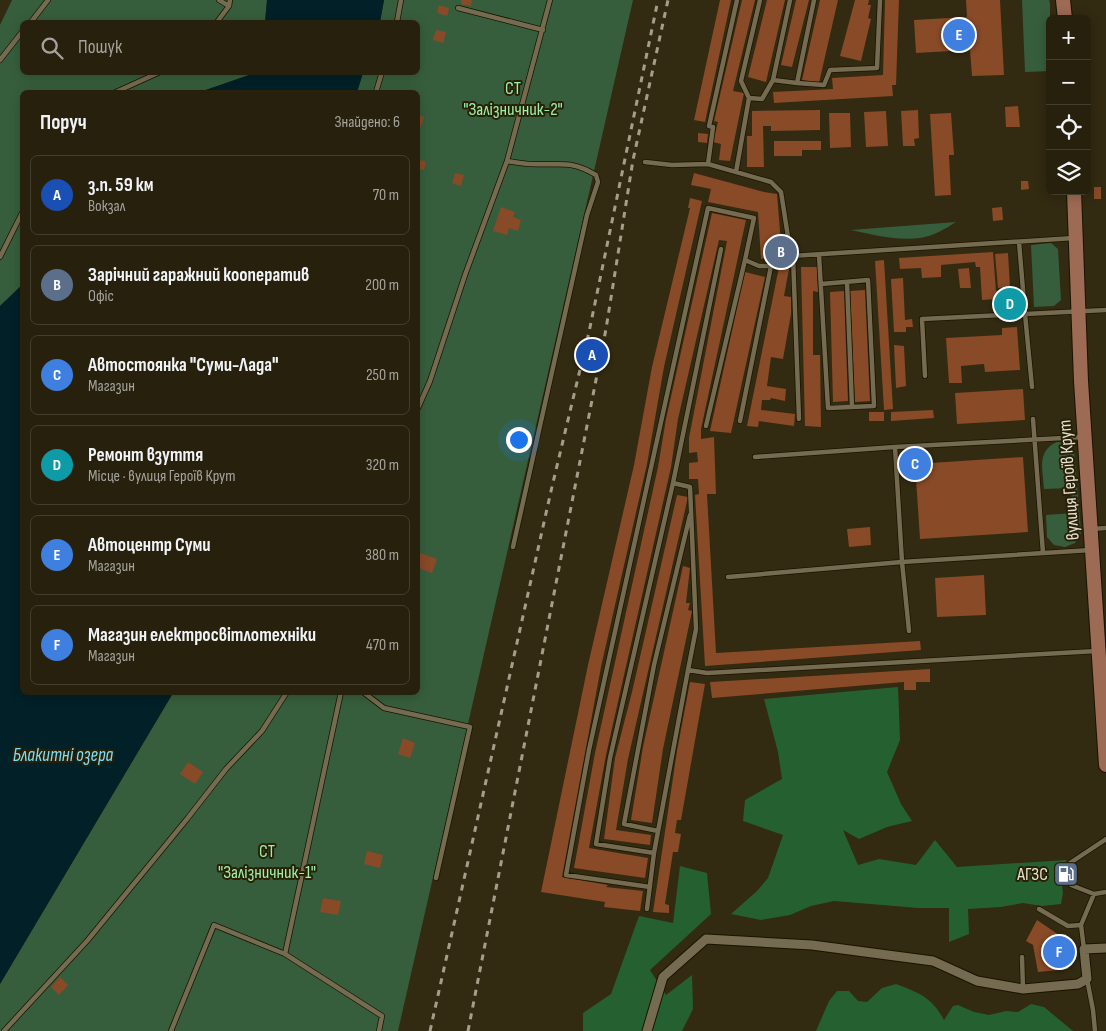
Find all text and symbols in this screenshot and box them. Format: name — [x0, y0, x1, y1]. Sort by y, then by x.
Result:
map controls — [1046, 15, 1091, 195]
button: + — [1046, 15, 1091, 60]
pin: E — [943, 16, 975, 54]
search box — [20, 20, 420, 75]
icon: search — [38, 34, 66, 62]
text: Пошук — [78, 36, 122, 59]
button: − — [1046, 60, 1091, 105]
park label: СТ "Залізничник-2" — [463, 78, 563, 120]
button: locate — [1046, 105, 1091, 150]
text: Поруч — [40, 110, 87, 135]
text: Знайдено: 6 — [334, 113, 400, 132]
button: layers — [1046, 150, 1091, 195]
text: з.п. 59 км — [88, 174, 153, 197]
text: A — [53, 186, 61, 205]
text: 70 m — [373, 186, 399, 205]
text: Вокзал — [88, 197, 125, 216]
pin: B — [765, 233, 797, 271]
text: Зарічний гаражний кооператив — [88, 264, 309, 287]
text: B — [53, 276, 61, 295]
text: 200 m — [365, 276, 399, 295]
pin: D — [994, 285, 1026, 323]
text: Офіс — [88, 287, 114, 306]
pin: A — [576, 336, 608, 374]
text: Автостоянка "Суми-Лада" — [88, 354, 279, 377]
text: C — [53, 366, 61, 385]
text: 250 m — [366, 366, 399, 385]
text: Магазин — [88, 377, 135, 396]
street label: вулиця Героїв Крут — [1054, 419, 1084, 541]
your location — [506, 427, 532, 453]
text: Ремонт взуття — [88, 444, 203, 467]
pin: C — [899, 445, 931, 483]
text: D — [53, 456, 61, 475]
text: 320 m — [366, 456, 399, 475]
text: Місце · вулиця Героїв Крут — [88, 467, 236, 486]
text: Автоцентр Суми — [88, 534, 211, 557]
text: E — [54, 546, 60, 565]
text: 380 m — [365, 546, 399, 565]
text: Магазин — [88, 557, 135, 576]
text: Магазин електросвітлотехніки — [88, 624, 316, 647]
text: F — [54, 636, 60, 655]
text: 470 m — [366, 636, 399, 655]
text: Магазин — [88, 647, 135, 666]
water label: Блакитні озера — [13, 744, 114, 767]
park label: СТ "Залізничник-1" — [218, 841, 316, 883]
fuel station icon: АГЗС — [1053, 861, 1079, 887]
place label: АГЗС — [1016, 864, 1048, 885]
pin: F — [1043, 933, 1075, 971]

